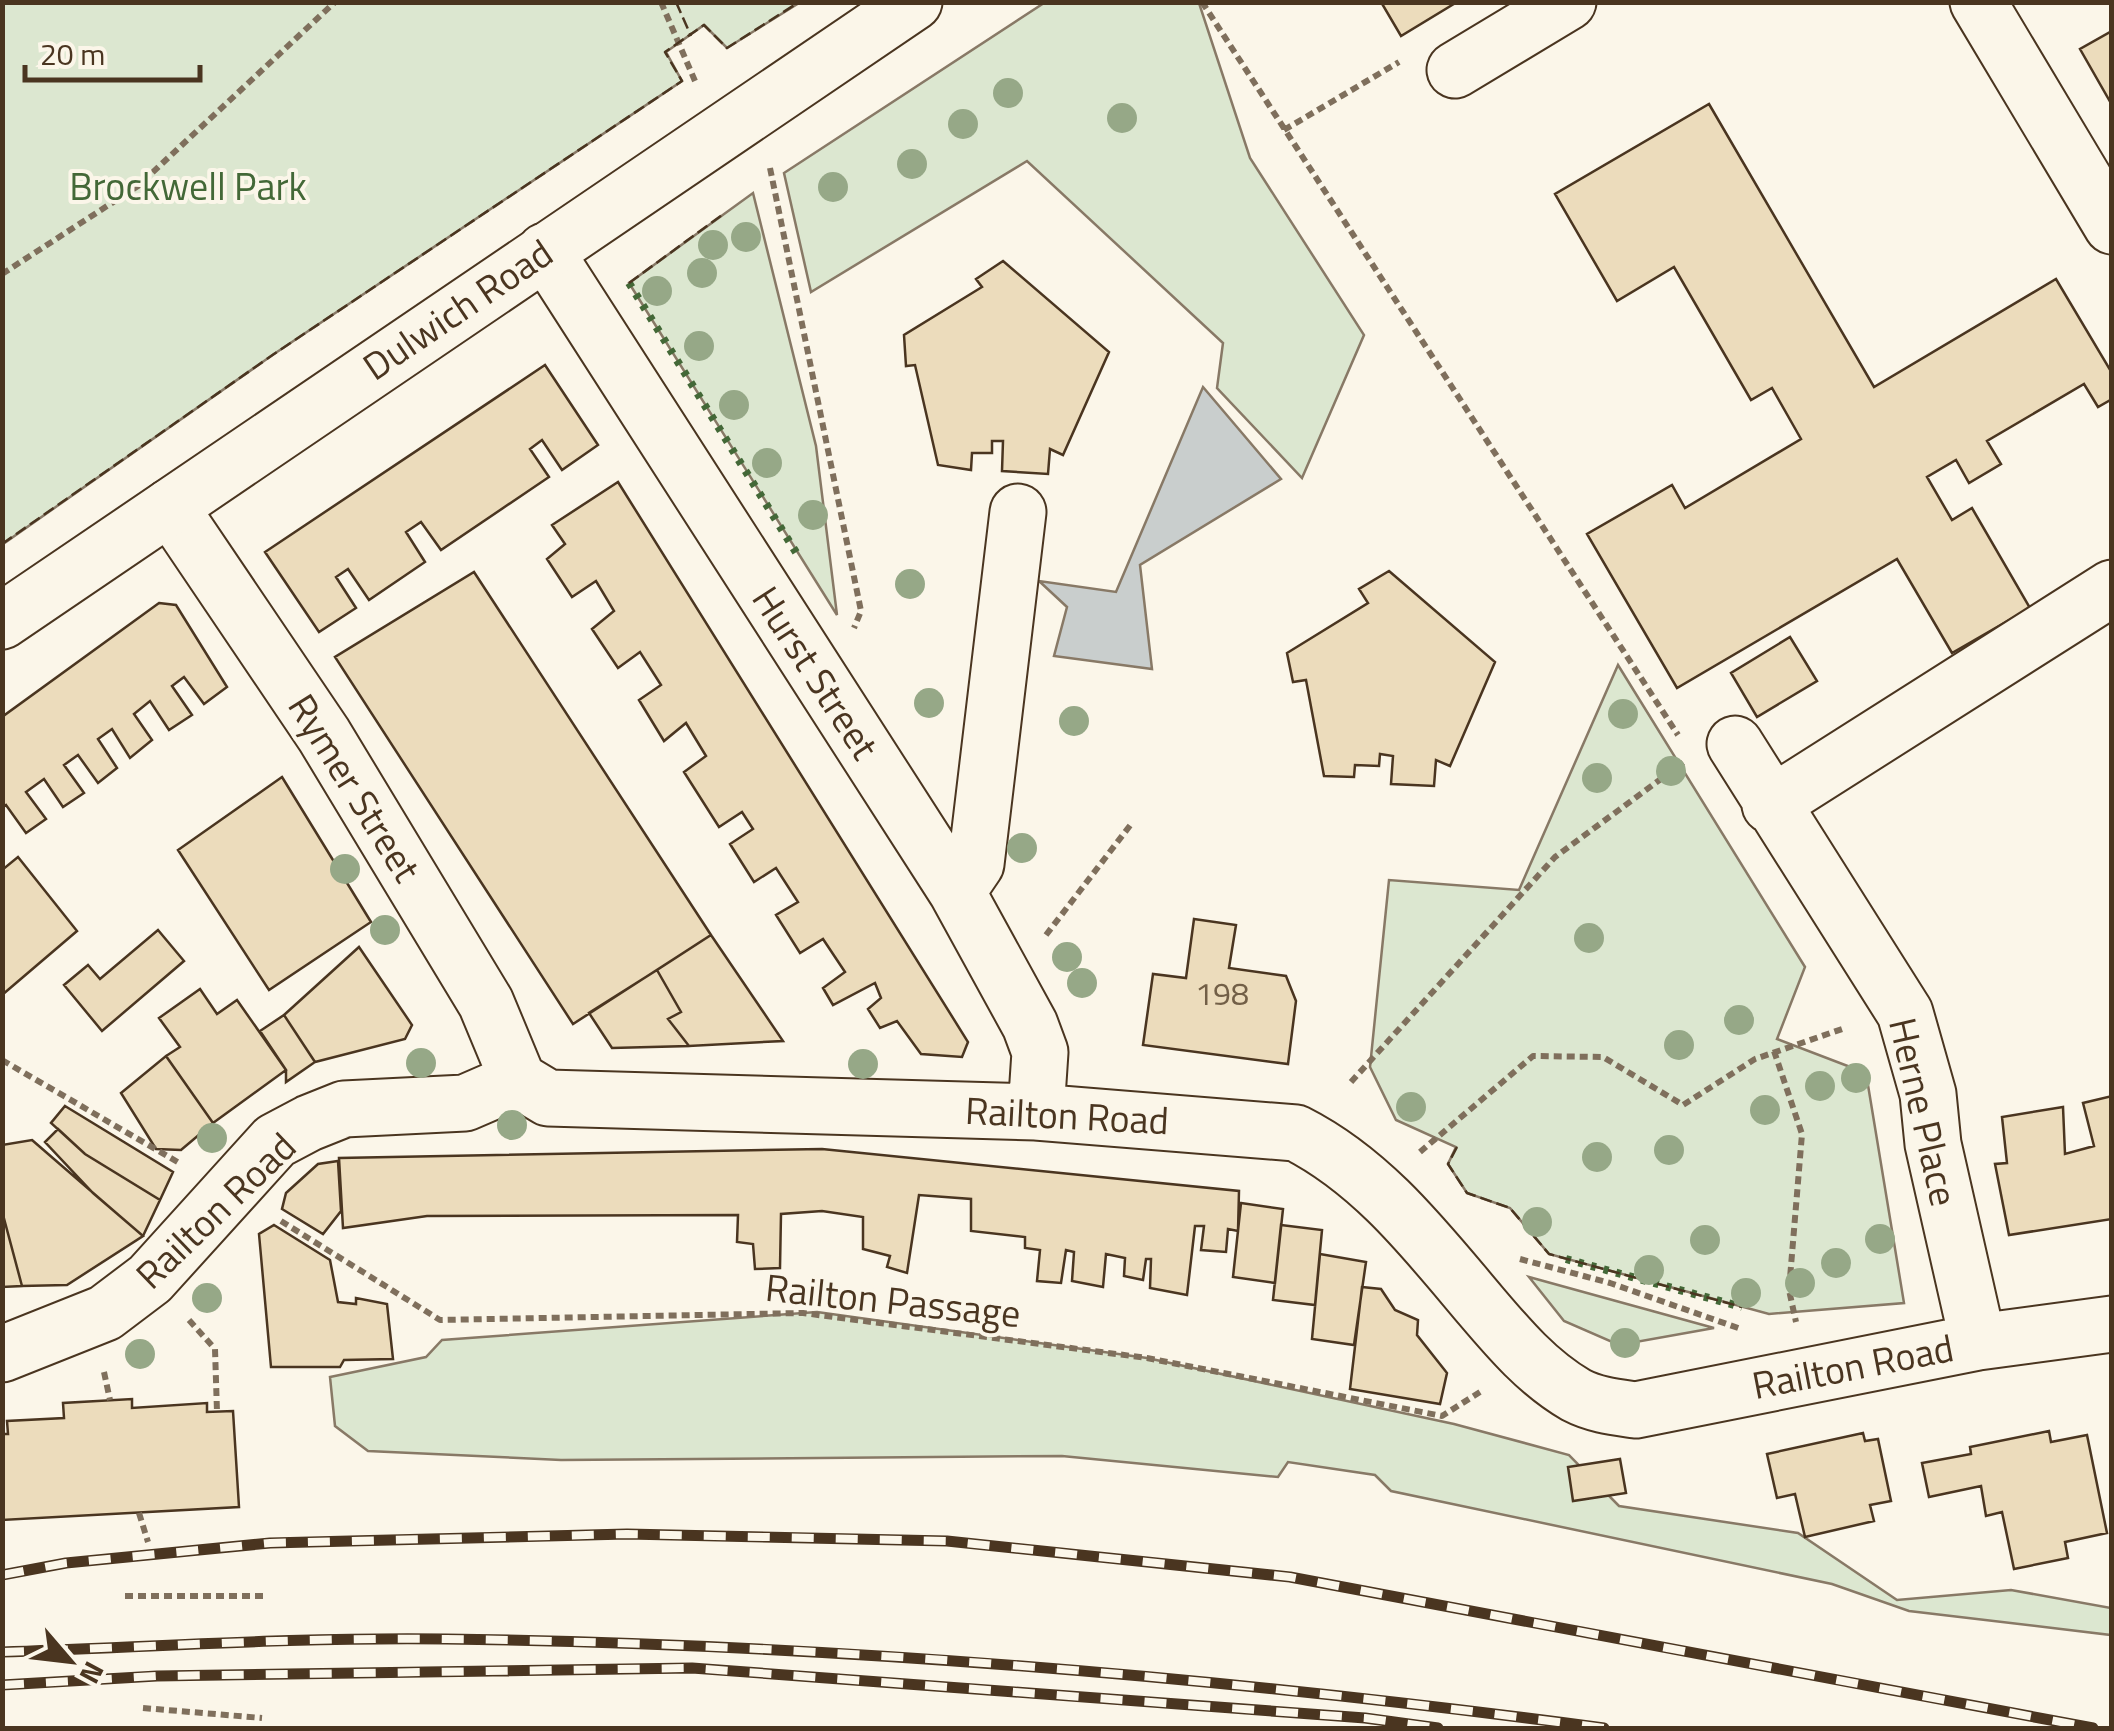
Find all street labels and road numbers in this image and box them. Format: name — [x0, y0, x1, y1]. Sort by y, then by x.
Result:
street label: Dulwich Road — [351, 224, 564, 394]
street label: Hurst Street — [738, 574, 894, 771]
street label: Rymer Street — [274, 682, 436, 893]
street label: Herne Place — [1874, 1012, 1974, 1212]
street label: Railton Road — [964, 1081, 1170, 1149]
street label: Railton Road — [122, 1119, 309, 1302]
street label: Railton Passage — [763, 1258, 1024, 1342]
street label: Railton Road — [1747, 1318, 1958, 1414]

